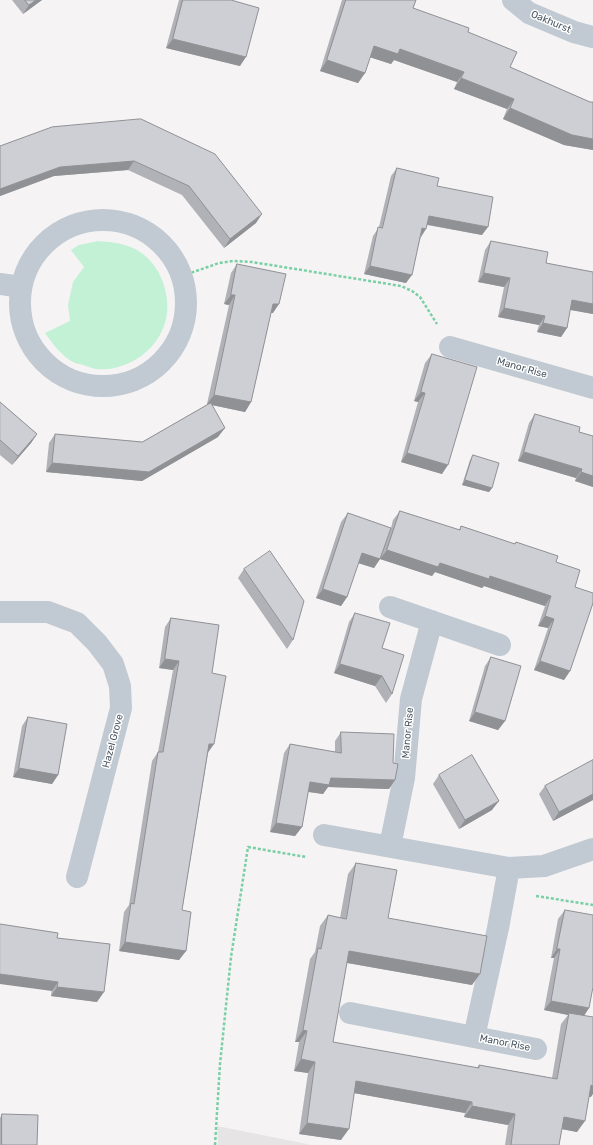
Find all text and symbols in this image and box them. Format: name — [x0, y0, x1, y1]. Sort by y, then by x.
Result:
street label: Oakhurst — [529, 8, 573, 36]
street label: Manor Rise — [496, 355, 548, 381]
street label: Manor Rise — [400, 707, 416, 759]
street label: Hazel Grove — [100, 713, 126, 769]
street label: Manor Rise — [479, 1032, 531, 1054]

